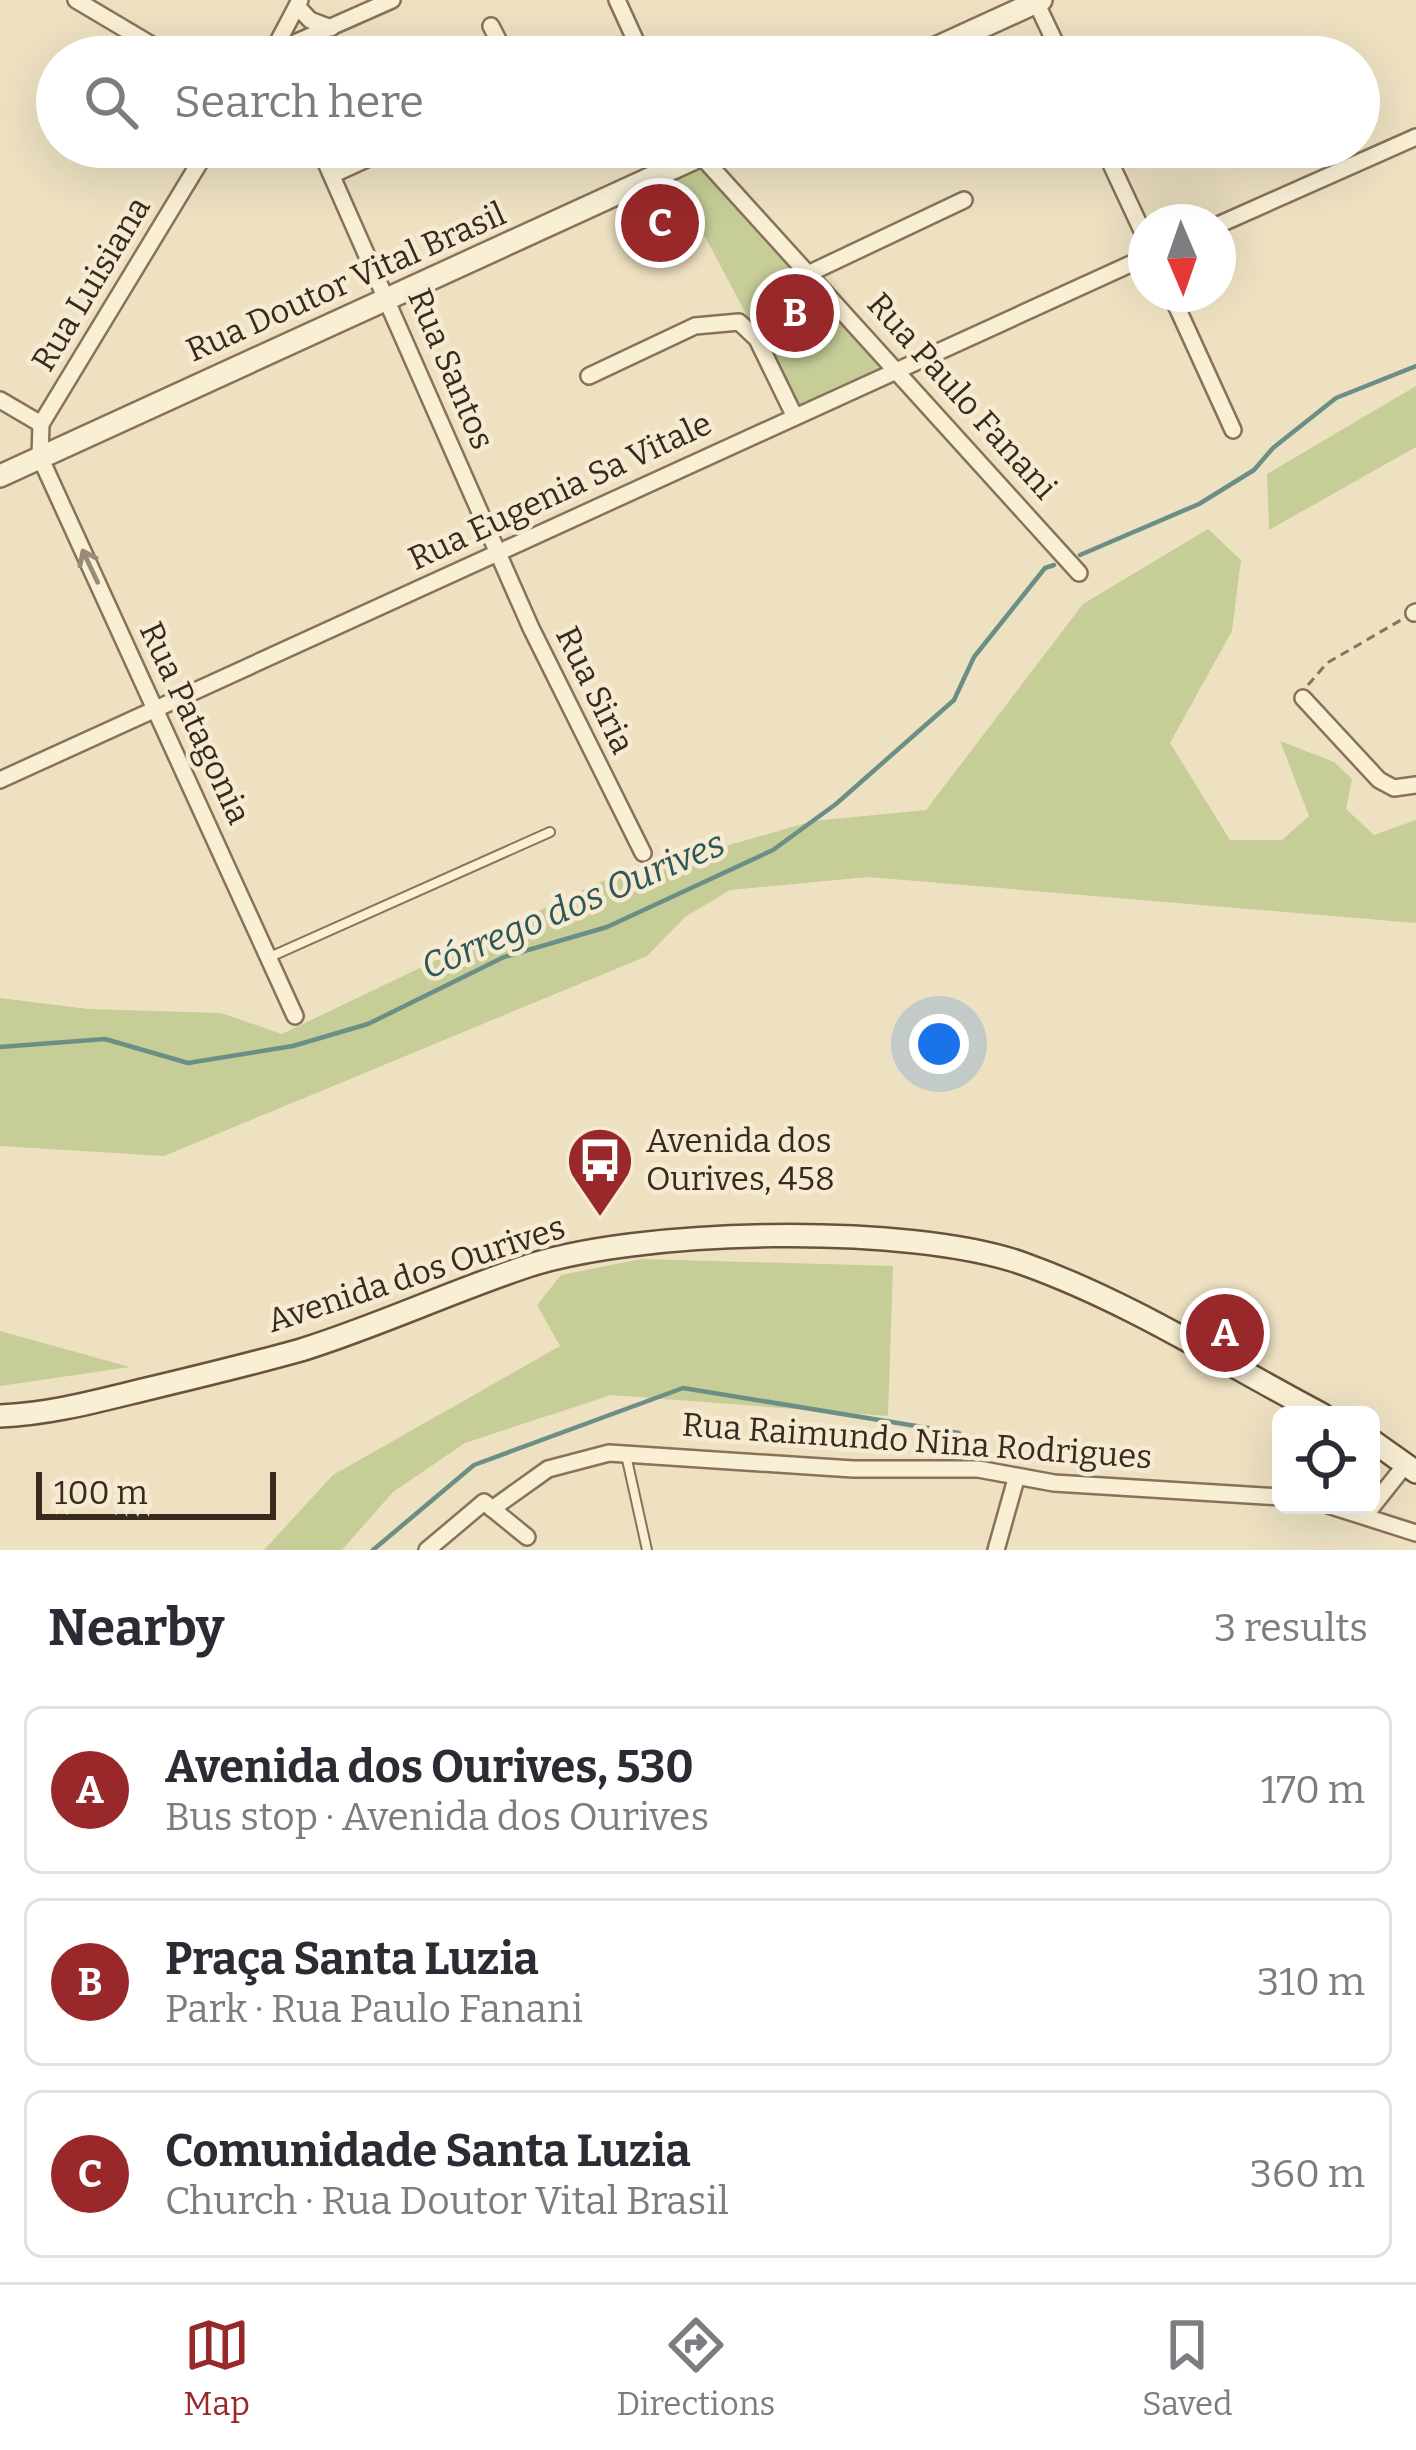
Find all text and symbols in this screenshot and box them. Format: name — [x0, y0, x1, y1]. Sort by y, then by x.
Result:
search box — [36, 36, 1380, 168]
icon: search — [78, 69, 144, 135]
text: Search here — [174, 75, 424, 129]
pin: C — [621, 178, 699, 268]
street label: Rua Luisiana — [23, 190, 159, 378]
street label: Rua Doutor Vital Brasil — [180, 194, 512, 370]
north arrow — [1128, 204, 1236, 312]
pin: B — [756, 268, 834, 358]
street label: Rua Santos — [399, 283, 503, 455]
street label: Rua Paulo Fanani — [859, 285, 1065, 508]
street label: Rua Eugenia Sa Vitale — [402, 403, 718, 579]
one-way arrow — [78, 549, 100, 585]
street label: Rua Patagonia — [131, 616, 259, 830]
street label: Rua Siria — [547, 620, 643, 760]
water label: Córrego dos Ourives — [415, 821, 731, 989]
your location — [909, 1014, 969, 1074]
place label: Avenida dos Ourives, 458 — [646, 1121, 835, 1199]
bus stop icon: Avenida dos Ourives, 458 — [565, 1125, 635, 1219]
street label: Avenida dos Ourives — [262, 1207, 570, 1341]
pin: A — [1186, 1288, 1264, 1378]
street label: Rua Raimundo Nina Rodrigues — [681, 1405, 1153, 1477]
map controls — [1272, 1406, 1380, 1514]
button: locate — [1272, 1406, 1380, 1514]
scale bar — [36, 1466, 276, 1519]
text: 100 m — [54, 1473, 148, 1513]
text: Nearby — [48, 1597, 224, 1659]
text: 3 results — [1214, 1605, 1368, 1651]
text: Avenida dos Ourives, 530 — [165, 1740, 694, 1794]
text: A — [76, 1767, 104, 1813]
text: 170 m — [1261, 1767, 1365, 1813]
text: Bus stop · Avenida dos Ourives — [165, 1794, 709, 1840]
text: Praça Santa Luzia — [165, 1932, 539, 1986]
text: B — [77, 1959, 103, 2005]
text: 310 m — [1257, 1959, 1365, 2005]
text: Park · Rua Paulo Fanani — [165, 1986, 583, 2032]
text: Comunidade Santa Luzia — [165, 2124, 691, 2178]
text: C — [78, 2151, 102, 2197]
text: 360 m — [1250, 2151, 1365, 2197]
text: Church · Rua Doutor Vital Brasil — [165, 2178, 729, 2224]
tab: Map — [183, 2312, 250, 2424]
tab: Directions — [617, 2312, 775, 2424]
tab: Saved — [1142, 2312, 1233, 2424]

